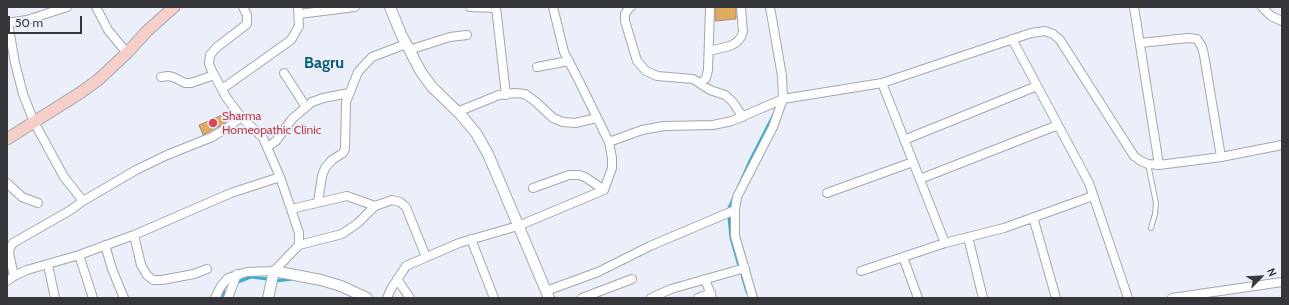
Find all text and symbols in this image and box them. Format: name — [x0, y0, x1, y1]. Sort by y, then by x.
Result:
scale bar — [10, 8, 84, 34]
text: 50 m — [15, 15, 43, 30]
district label: Bagru — [304, 53, 344, 73]
place label: Sharma Homeopathic Clinic — [222, 109, 321, 137]
marker: Sharma Homeopathic Clinic — [207, 117, 219, 129]
north arrow — [1241, 257, 1281, 297]
text: N — [1264, 266, 1280, 279]

